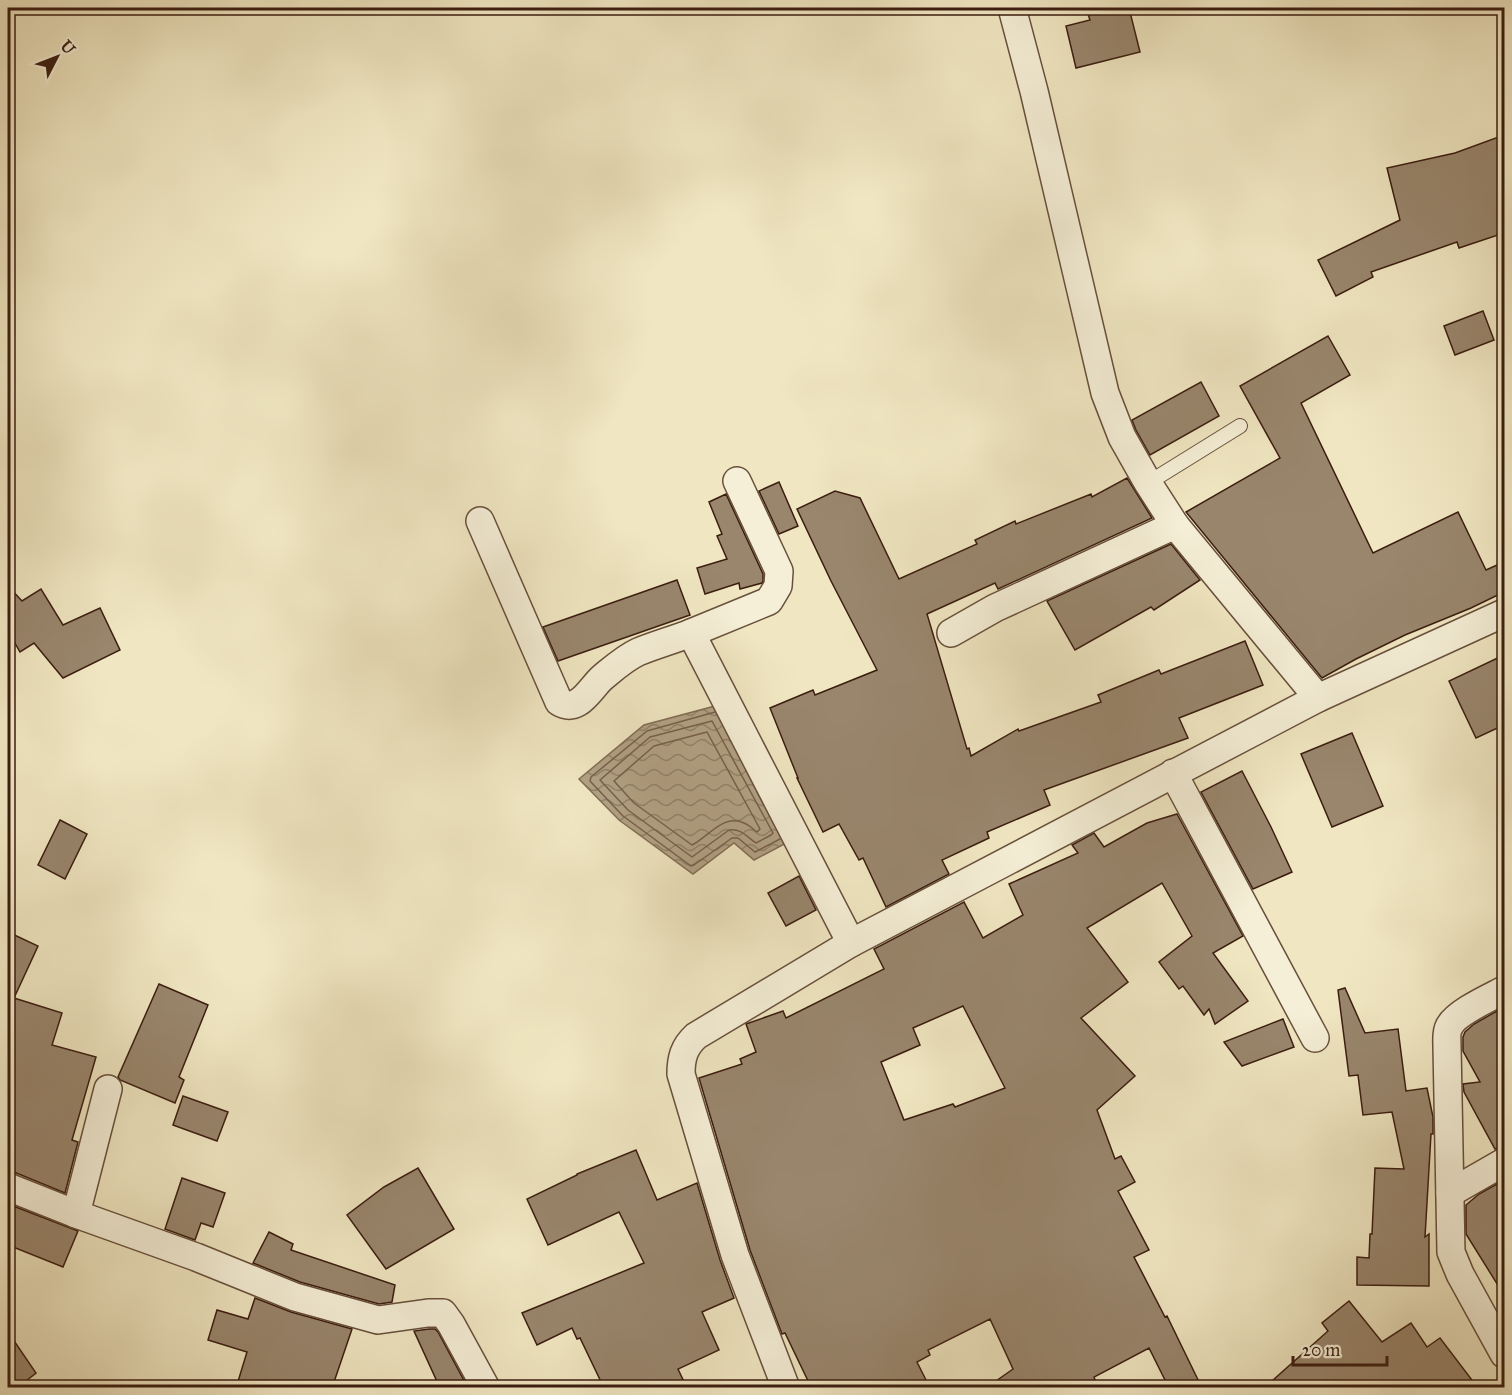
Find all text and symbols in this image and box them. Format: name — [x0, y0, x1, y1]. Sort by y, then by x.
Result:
north arrow — [27, 27, 87, 87]
text: U — [56, 36, 79, 59]
scale bar — [1293, 1329, 1388, 1367]
text: 20 m — [1302, 1339, 1340, 1361]

